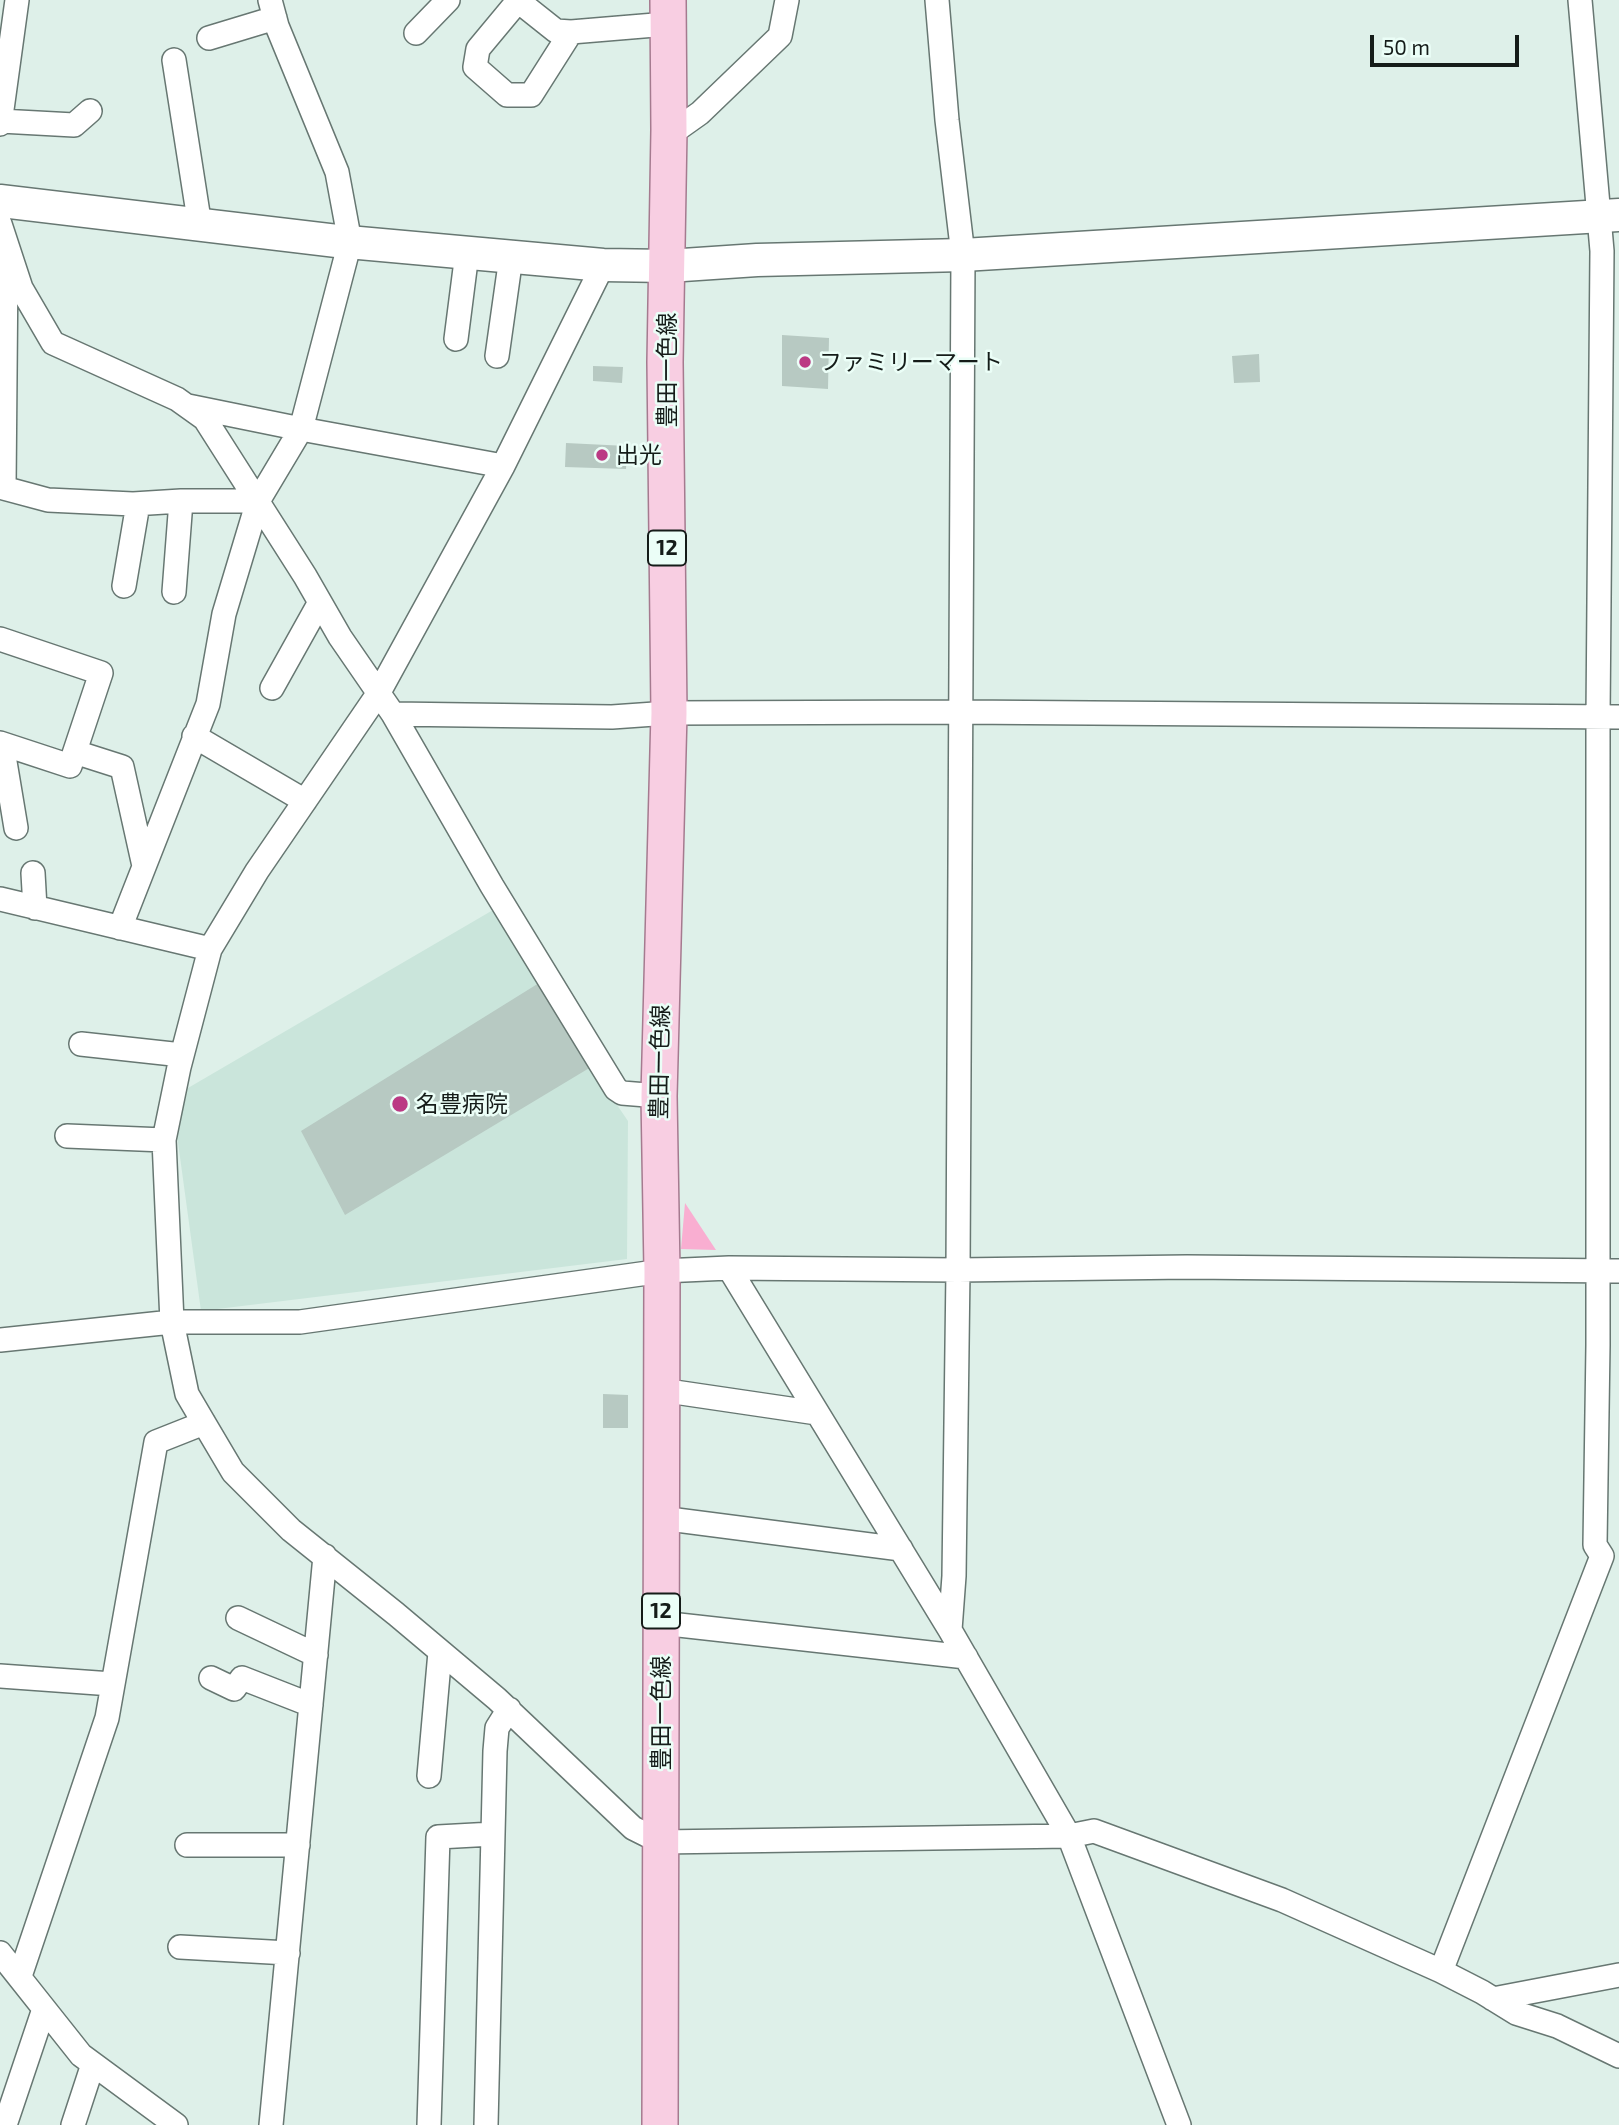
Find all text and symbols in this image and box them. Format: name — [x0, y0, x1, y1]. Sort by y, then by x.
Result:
scale bar — [1374, 21, 1523, 65]
text: 50 m — [1383, 34, 1430, 59]
street label: 豊田一色線 — [653, 313, 681, 427]
place label: ファミリーマート — [819, 348, 1003, 376]
marker: ファミリーマート — [797, 354, 813, 370]
place label: 出光 — [616, 441, 662, 469]
marker: 出光 — [594, 447, 610, 463]
road number: 12 — [648, 530, 686, 566]
street label: 豊田一色線 — [645, 1004, 675, 1120]
place label: 名豊病院 — [416, 1090, 508, 1118]
marker: 名豊病院 — [390, 1094, 410, 1114]
road number: 12 — [642, 1594, 680, 1628]
street label: 豊田一色線 — [647, 1656, 675, 1770]

